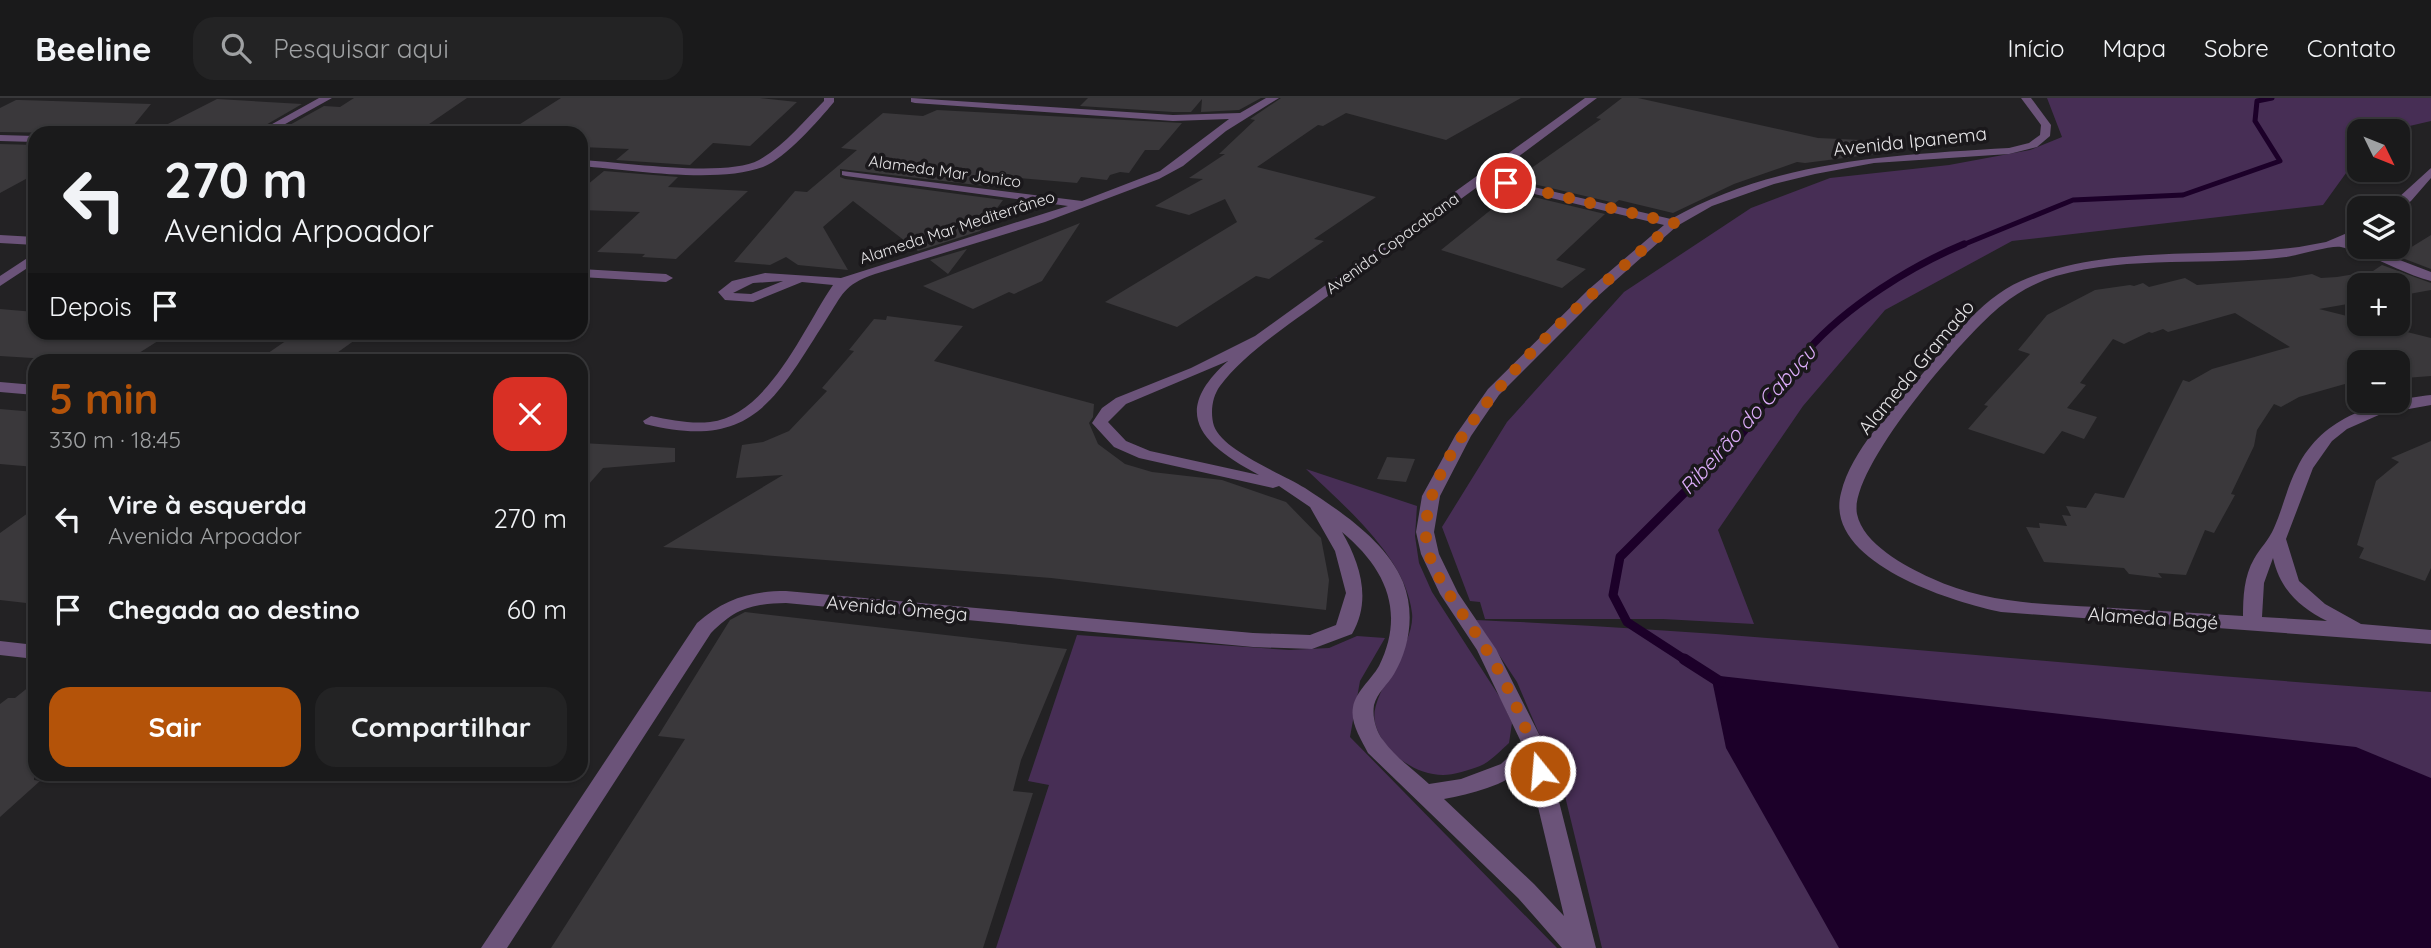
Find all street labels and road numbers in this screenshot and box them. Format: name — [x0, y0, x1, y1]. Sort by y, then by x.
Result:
street label: Avenida Ipanema — [1832, 121, 1988, 161]
street label: Alameda Mar Jonico — [867, 150, 1023, 192]
street label: Alameda Mar Mediterrâneo — [857, 186, 1057, 268]
street label: Avenida Copacabana — [1322, 188, 1462, 298]
street label: Alameda Gramado — [1853, 295, 1979, 439]
street label: Avenida Ômega — [825, 590, 969, 626]
street label: Alameda Bagé — [2087, 601, 2219, 635]

